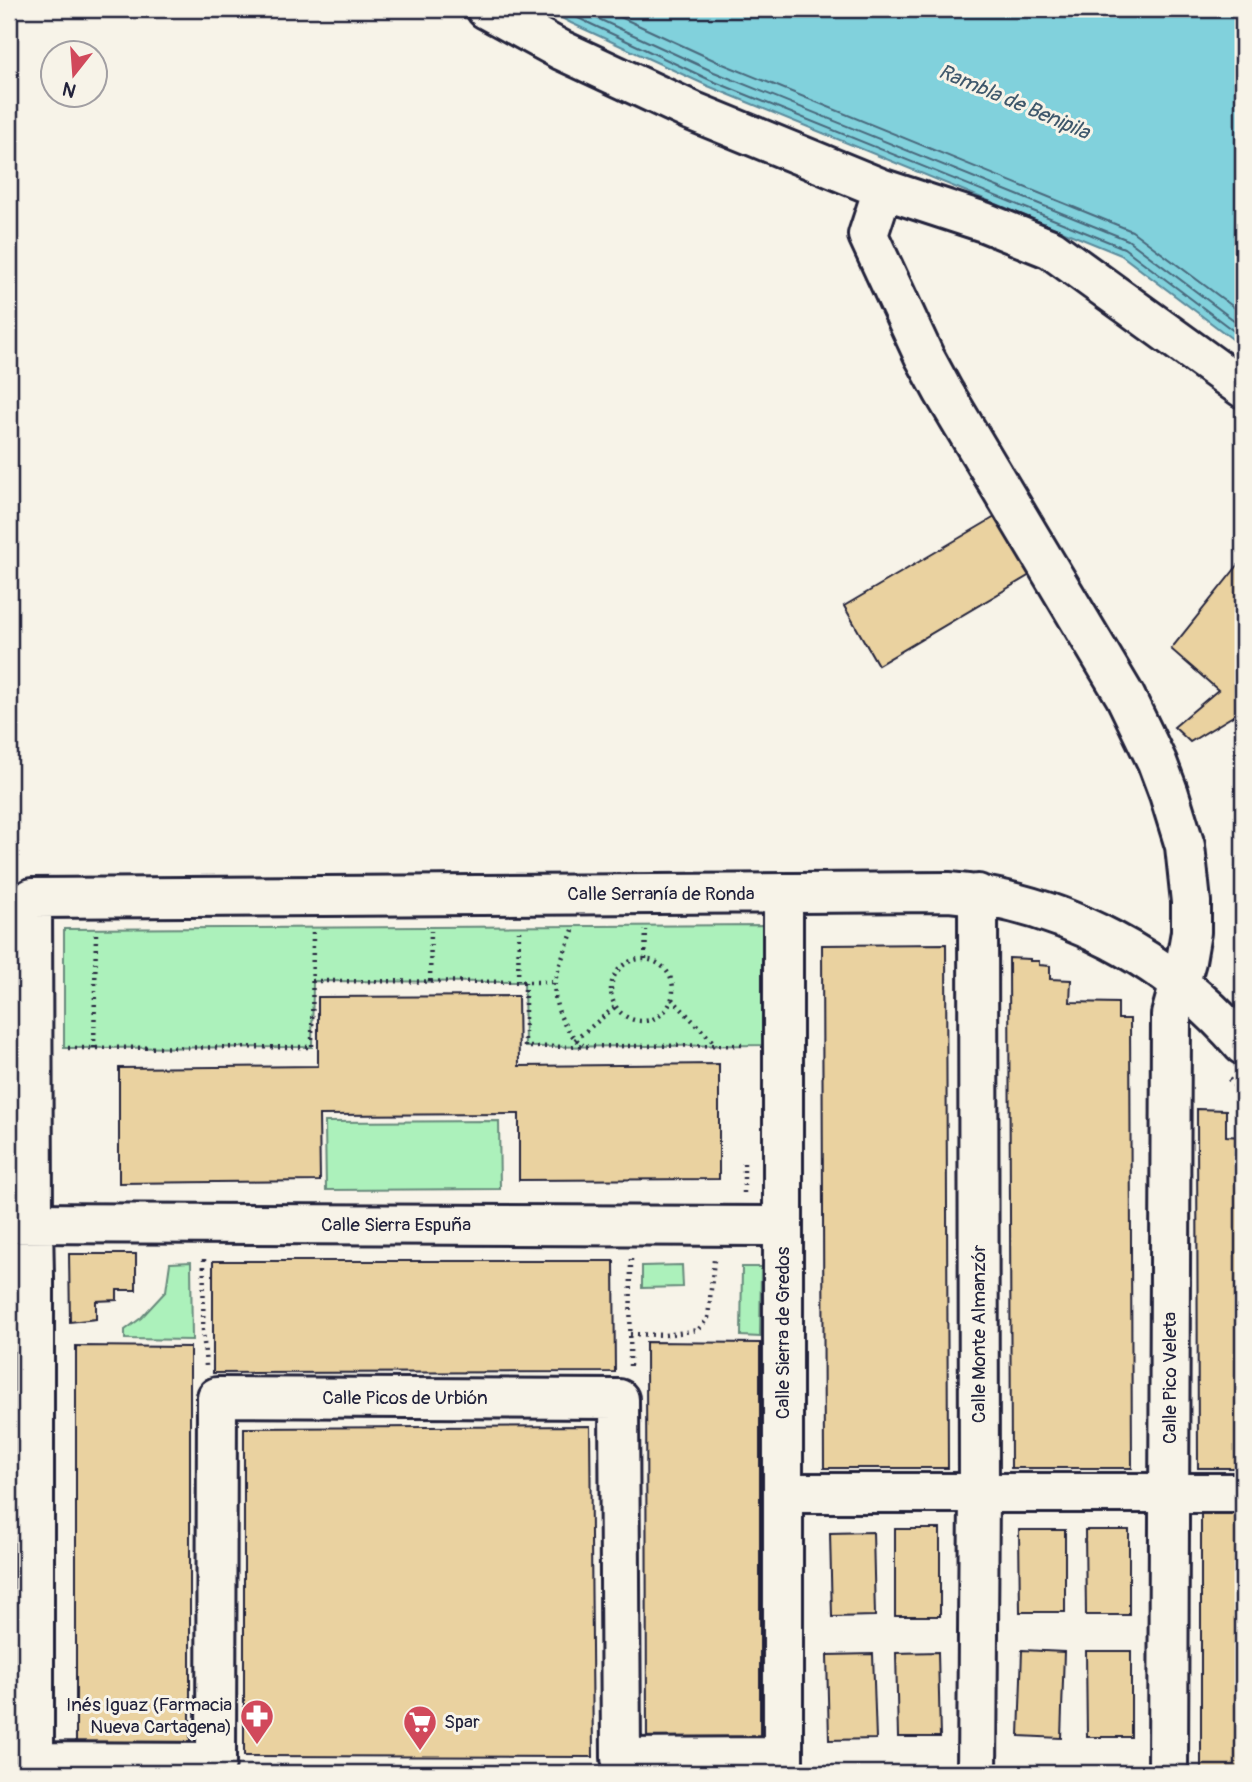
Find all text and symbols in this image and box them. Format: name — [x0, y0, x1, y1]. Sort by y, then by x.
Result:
north arrow — [38, 38, 108, 108]
water label: Rambla de Benipila — [934, 58, 1095, 146]
text: N — [60, 76, 79, 103]
street label: Calle Serranía de Ronda — [567, 882, 755, 906]
street label: Calle Sierra Espuña — [321, 1213, 471, 1237]
street label: Calle Monte Almanzór — [967, 1245, 991, 1423]
street label: Calle Sierra de Gredos — [771, 1246, 795, 1419]
street label: Calle Pico Veleta — [1158, 1312, 1182, 1444]
street label: Calle Picos de Urbión — [322, 1386, 488, 1410]
place label: Inés Iguaz (Farmacia Nueva Cartagena) — [66, 1693, 232, 1739]
pharmacy icon: Inés Iguaz (Farmacia Nueva Cartagena) — [238, 1697, 276, 1746]
supermarket icon: Spar — [401, 1703, 439, 1752]
place label: Spar — [444, 1710, 480, 1734]

